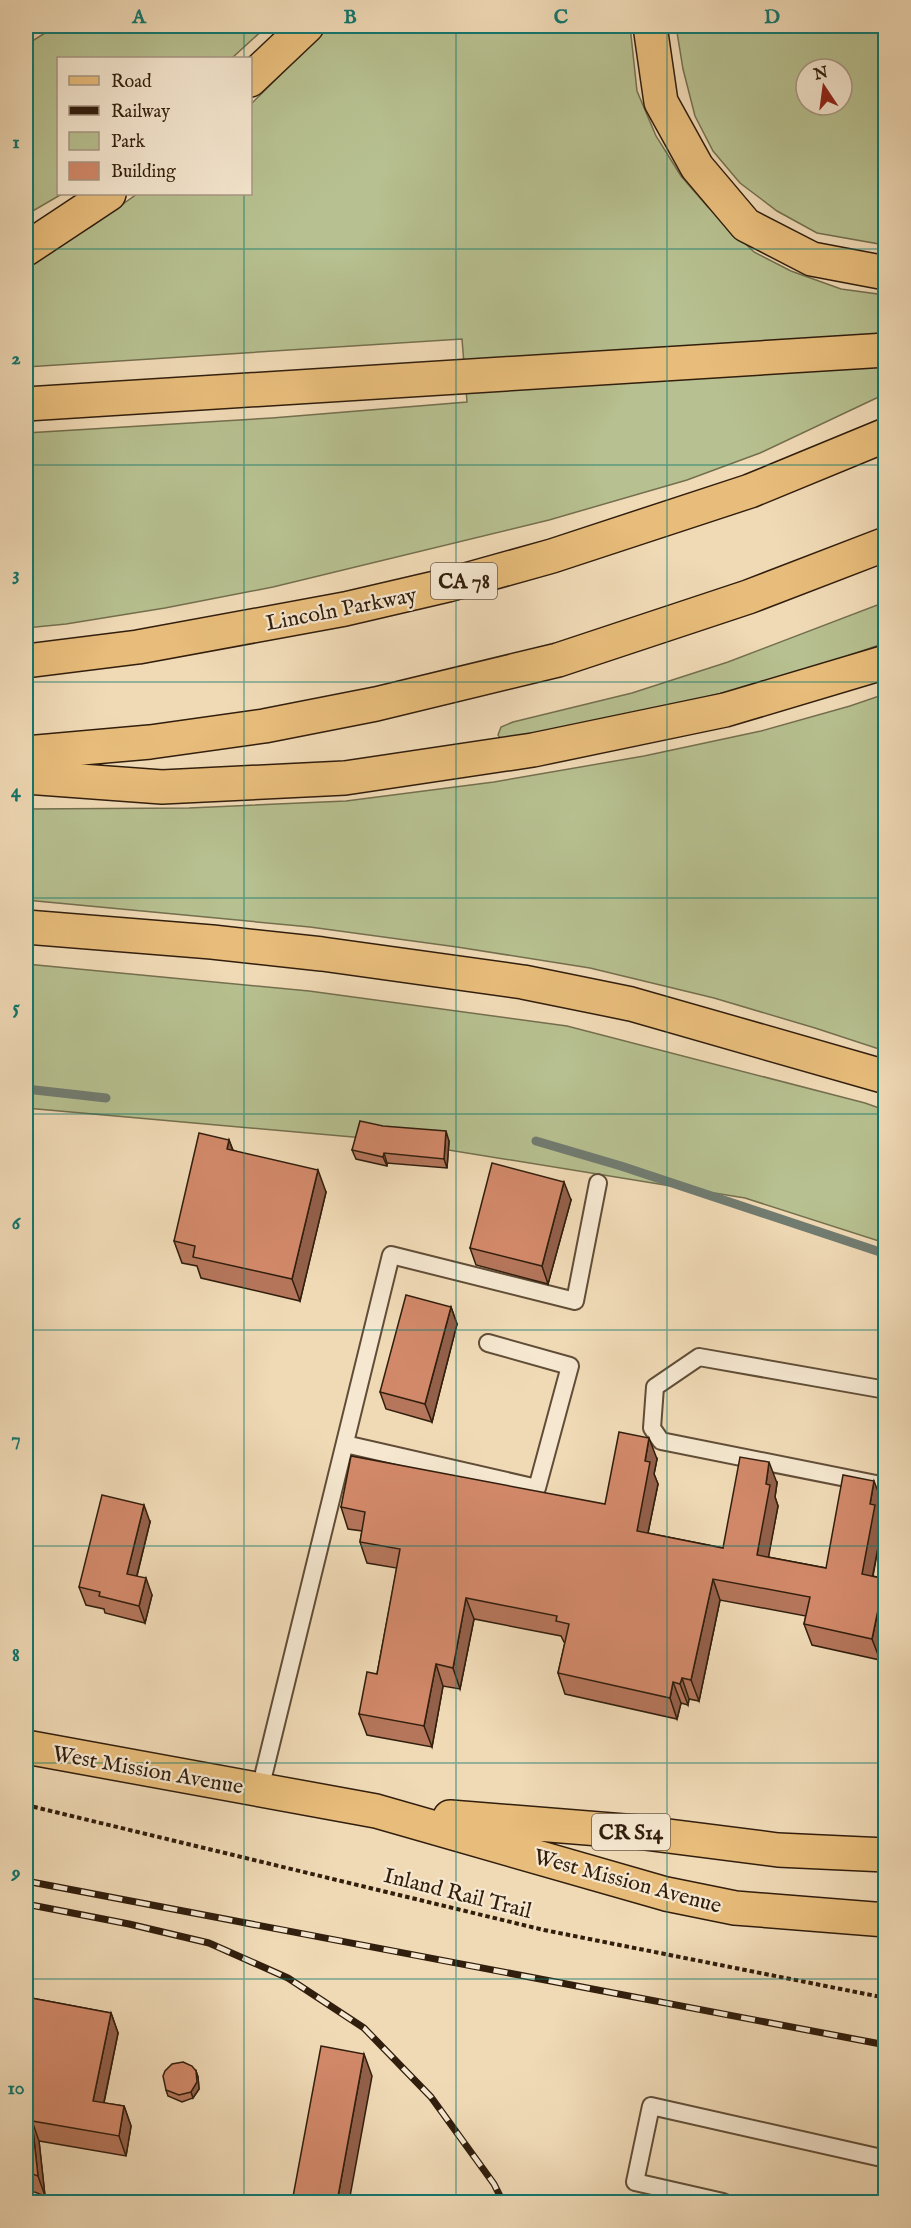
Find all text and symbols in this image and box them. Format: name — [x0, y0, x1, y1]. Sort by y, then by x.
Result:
text: A — [131, 5, 147, 30]
text: B — [343, 5, 357, 30]
text: C — [554, 5, 568, 30]
text: D — [764, 5, 780, 30]
legend — [57, 57, 252, 195]
north arrow — [794, 57, 854, 117]
text: N — [811, 63, 830, 86]
text: Road — [111, 71, 152, 94]
text: Railway — [111, 101, 170, 124]
text: 1 — [12, 130, 20, 155]
text: Park — [111, 131, 146, 154]
text: Building — [111, 161, 176, 184]
text: 2 — [11, 346, 21, 371]
text: 3 — [12, 562, 20, 587]
road number: CA 78 — [431, 563, 497, 599]
street label: Lincoln Parkway — [263, 582, 419, 638]
text: 4 — [11, 779, 22, 804]
text: 5 — [12, 995, 20, 1020]
text: 6 — [12, 1211, 22, 1236]
text: 7 — [11, 1427, 21, 1452]
text: 8 — [12, 1643, 20, 1668]
street label: West Mission Avenue — [50, 1740, 245, 1802]
road number: CR S14 — [592, 1814, 670, 1850]
street label: West Mission Avenue — [530, 1843, 725, 1920]
text: 9 — [11, 1860, 21, 1885]
street label: Inland Rail Trail — [381, 1862, 534, 1926]
text: 10 — [7, 2076, 25, 2101]

